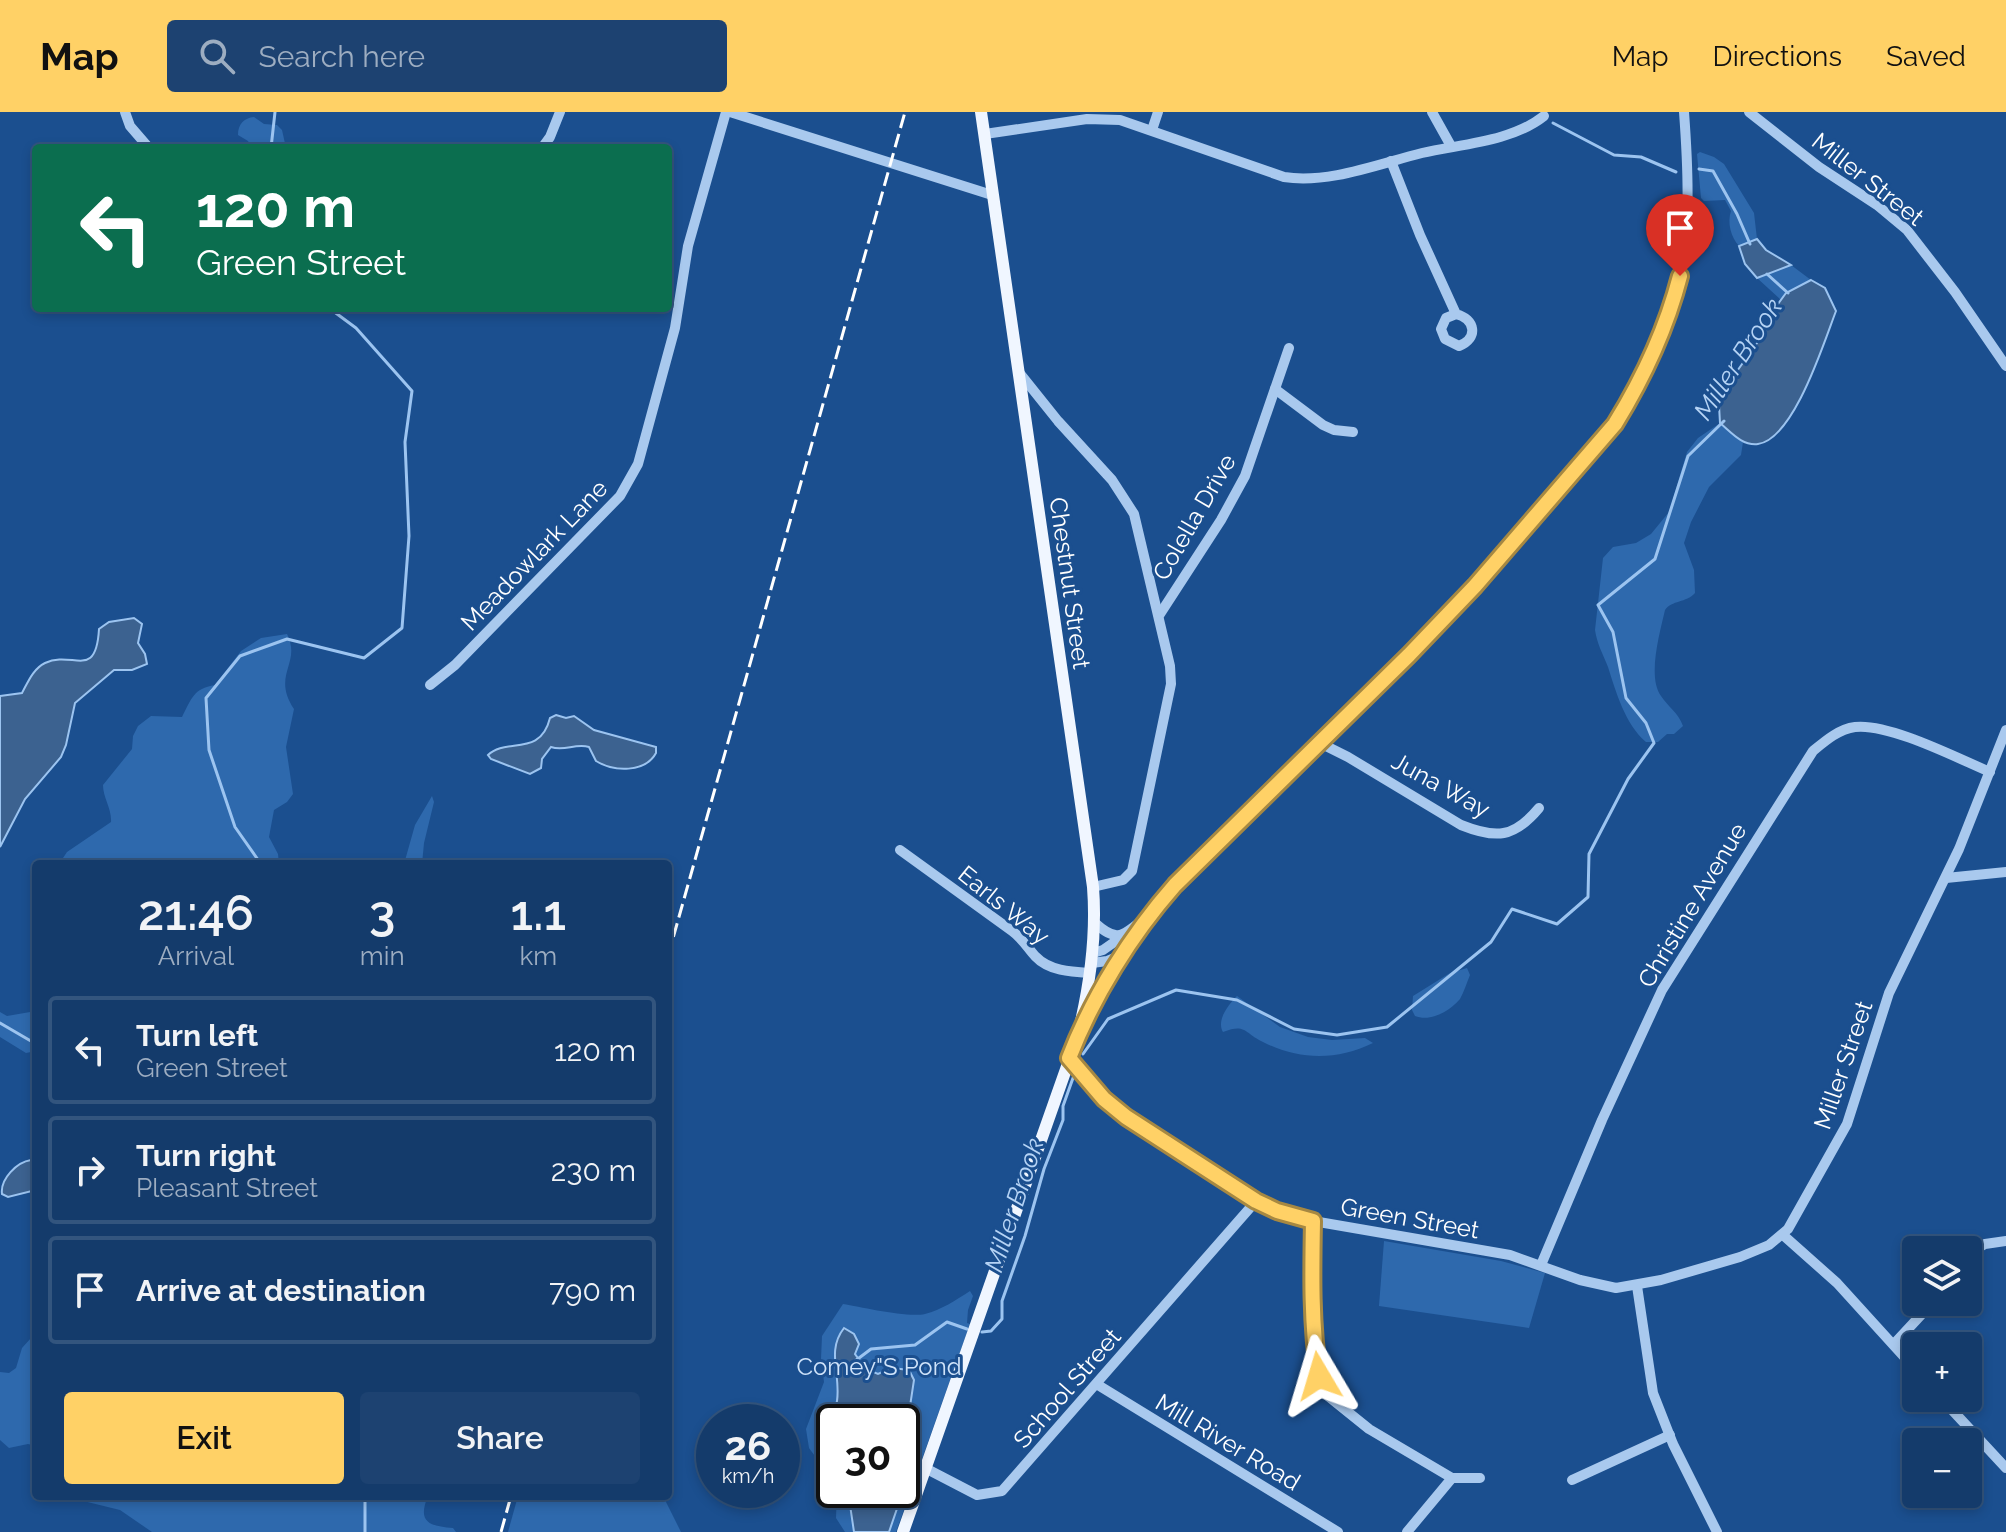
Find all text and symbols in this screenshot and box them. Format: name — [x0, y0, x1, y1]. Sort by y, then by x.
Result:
search box — [167, 20, 727, 92]
text: Map — [40, 34, 119, 79]
icon: search — [195, 34, 239, 78]
text: Search here — [259, 39, 425, 74]
text: Map — [1612, 40, 1669, 73]
text: Directions — [1713, 40, 1842, 73]
text: Saved — [1886, 40, 1966, 73]
street label: Miller Street — [1806, 126, 1930, 232]
text: 120 m — [196, 174, 355, 240]
icon: left — [64, 176, 168, 280]
pin — [1646, 194, 1714, 276]
icon: arrive — [1658, 206, 1702, 250]
text: Green Street — [196, 241, 406, 283]
water label: Miller Brook — [1688, 293, 1788, 425]
street label: Colella Drive — [1146, 449, 1242, 585]
street label: Meadowlark Lane — [455, 474, 613, 636]
street label: Chestnut Street — [1044, 495, 1096, 671]
street label: Juna Way — [1387, 746, 1495, 824]
street label: Christine Avenue — [1632, 818, 1752, 992]
street label: Earls Way — [953, 859, 1055, 951]
text: 21:46 — [138, 885, 254, 941]
text: 3 — [369, 885, 395, 941]
text: 1.1 — [511, 885, 566, 941]
text: Arrival — [158, 941, 234, 971]
text: min — [360, 941, 405, 971]
text: km — [519, 941, 557, 971]
street label: Miller Street — [1807, 997, 1879, 1133]
text: Turn left — [136, 1018, 258, 1053]
icon: left — [68, 1028, 112, 1072]
text: 120 m — [554, 1033, 636, 1068]
text: Green Street — [136, 1053, 288, 1083]
water label: Miller Brook — [978, 1134, 1050, 1276]
text: Turn right — [136, 1138, 276, 1173]
icon: right — [68, 1148, 112, 1192]
text: 230 m — [551, 1153, 636, 1188]
text: Pleasant Street — [136, 1173, 318, 1203]
street label: Green Street — [1339, 1192, 1481, 1244]
map controls — [1902, 1236, 1982, 1508]
button: layers — [1902, 1236, 1982, 1316]
icon: arrive — [68, 1268, 112, 1312]
text: Arrive at destination — [136, 1273, 426, 1308]
text: 790 m — [549, 1273, 636, 1308]
street label: School Street — [1007, 1322, 1127, 1454]
button: + — [1902, 1332, 1982, 1412]
position arrow — [1277, 1334, 1361, 1418]
park label: Comey"S Pond — [796, 1352, 962, 1381]
street label: Mill River Road — [1150, 1387, 1306, 1497]
button: Exit — [64, 1392, 344, 1484]
button: Share — [360, 1392, 640, 1484]
speed limit sign: 30 — [816, 1404, 920, 1508]
text: 26 — [725, 1422, 771, 1469]
button: − — [1902, 1428, 1982, 1508]
text: km/h — [722, 1464, 774, 1488]

